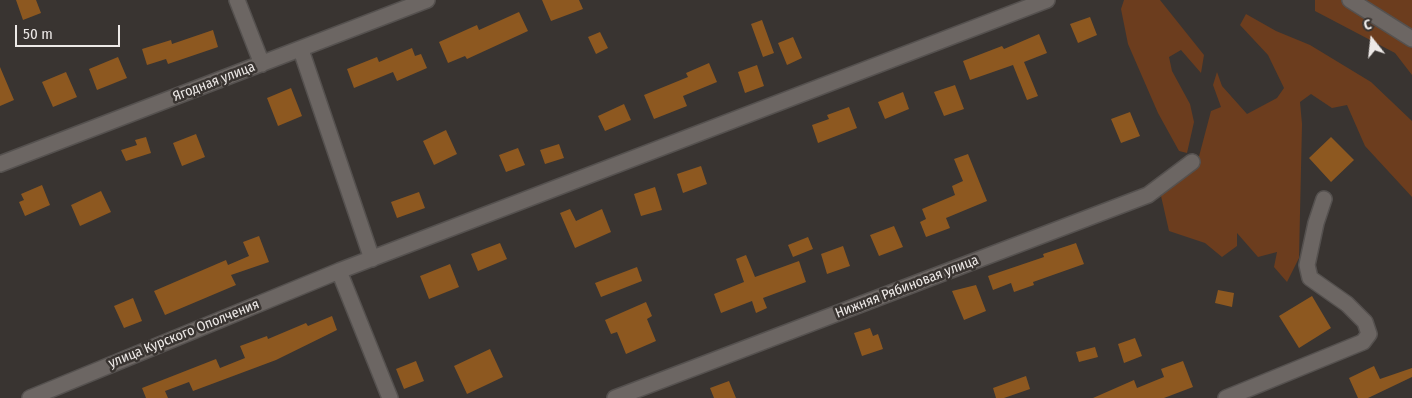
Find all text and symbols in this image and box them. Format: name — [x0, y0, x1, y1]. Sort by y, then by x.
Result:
scale bar — [18, 15, 122, 47]
north arrow — [1347, 15, 1397, 65]
text: С — [1362, 16, 1374, 34]
text: 50 m — [23, 25, 53, 43]
street label: Ягодная улица — [171, 59, 257, 105]
street label: Нижняя Рябиновая улица — [833, 252, 981, 322]
street label: улица Курского Ополчения — [106, 296, 262, 372]

